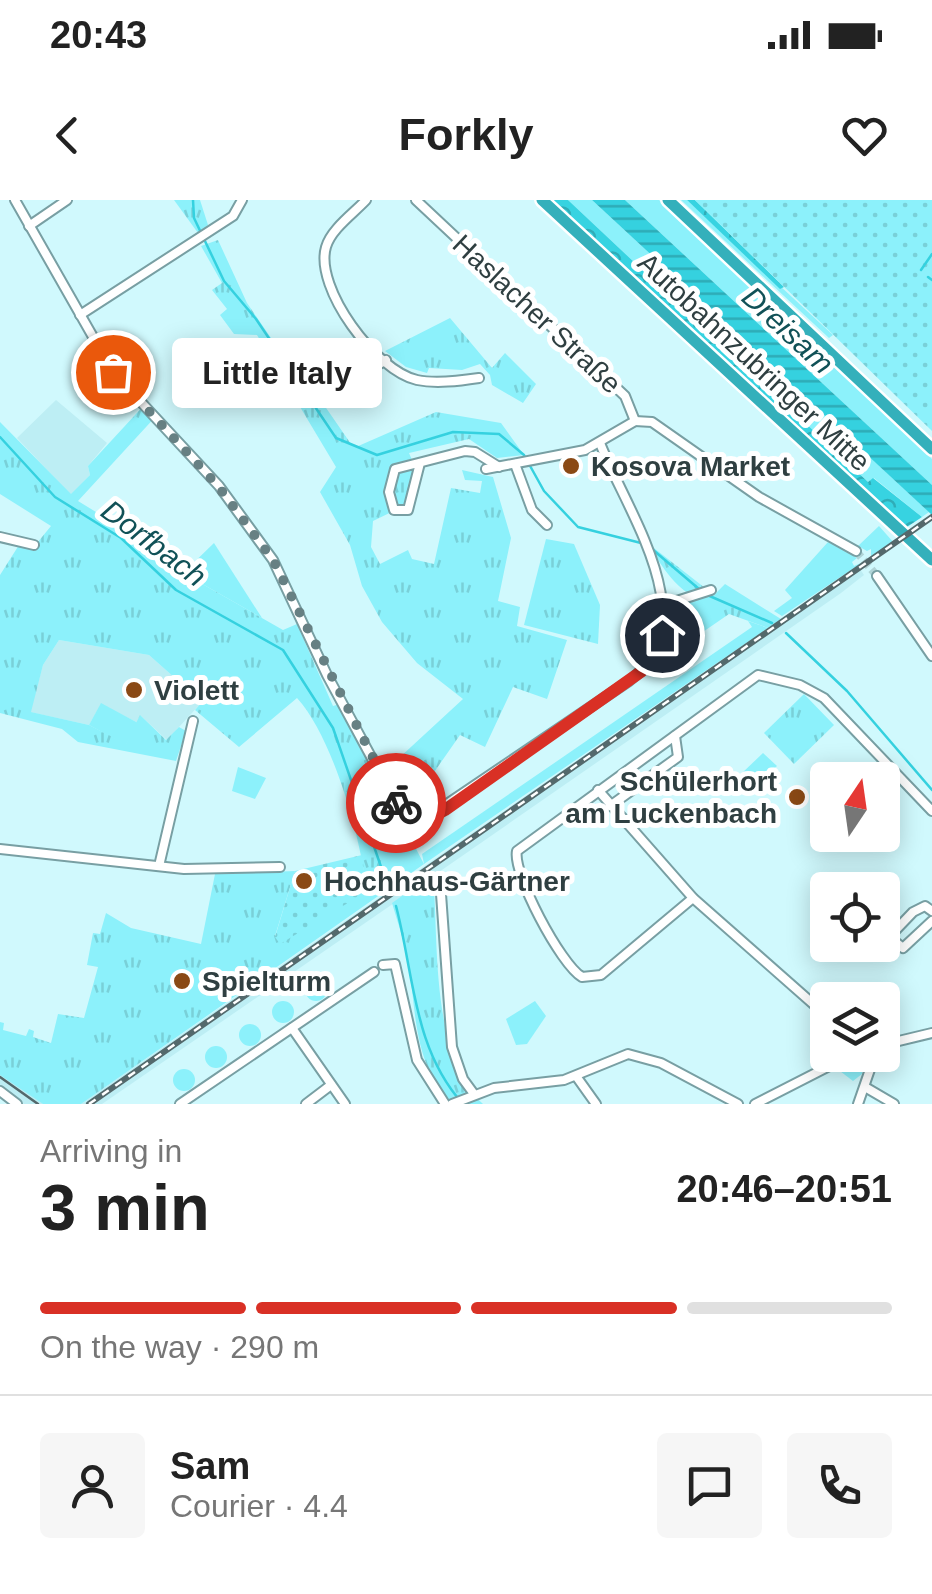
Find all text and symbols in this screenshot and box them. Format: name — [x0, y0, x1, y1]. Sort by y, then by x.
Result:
text: 20:43 — [50, 14, 147, 56]
icon: back — [40, 108, 95, 163]
icon: heart — [837, 108, 892, 163]
text: Forkly — [398, 109, 534, 160]
street label: Haslacher Straße — [447, 228, 627, 400]
street label: Autobahnzubringer Mitte — [632, 247, 876, 477]
water label: Dreisam — [736, 280, 840, 380]
pin — [71, 330, 156, 415]
callout: Little Italy — [173, 337, 383, 407]
icon: bag — [86, 345, 141, 400]
text: Little Italy — [202, 355, 352, 391]
place label: Kosova Market — [591, 451, 790, 482]
marker: Kosova Market — [560, 455, 582, 477]
water label: Dorfbach — [95, 493, 213, 593]
pin — [620, 593, 705, 678]
icon: home — [635, 608, 690, 663]
place label: Violett — [154, 675, 239, 706]
marker: Violett — [123, 679, 145, 701]
courier — [346, 753, 446, 853]
north arrow — [810, 762, 900, 852]
map controls — [810, 762, 900, 1072]
place label: Schülerhort am Luckenbach — [565, 766, 777, 829]
icon: bike — [369, 776, 424, 831]
marker: Schülerhort am Luckenbach — [786, 786, 808, 808]
place label: Hochhaus-Gärtner — [324, 866, 570, 897]
marker: Hochhaus-Gärtner — [293, 870, 315, 892]
button: locate — [810, 872, 900, 962]
place label: Spielturm — [202, 966, 331, 997]
marker: Spielturm — [171, 970, 193, 992]
button: layers — [810, 982, 900, 1072]
text: Arriving in — [40, 1133, 182, 1169]
text: 20:46–20:51 — [676, 1168, 892, 1210]
text: 3 min — [40, 1171, 210, 1244]
text: On the way · 290 m — [40, 1329, 319, 1365]
button: person — [40, 1433, 145, 1538]
button: chat — [657, 1433, 762, 1538]
button: phone — [787, 1433, 892, 1538]
text: Sam — [170, 1445, 250, 1487]
text: Courier · 4.4 — [170, 1488, 348, 1524]

